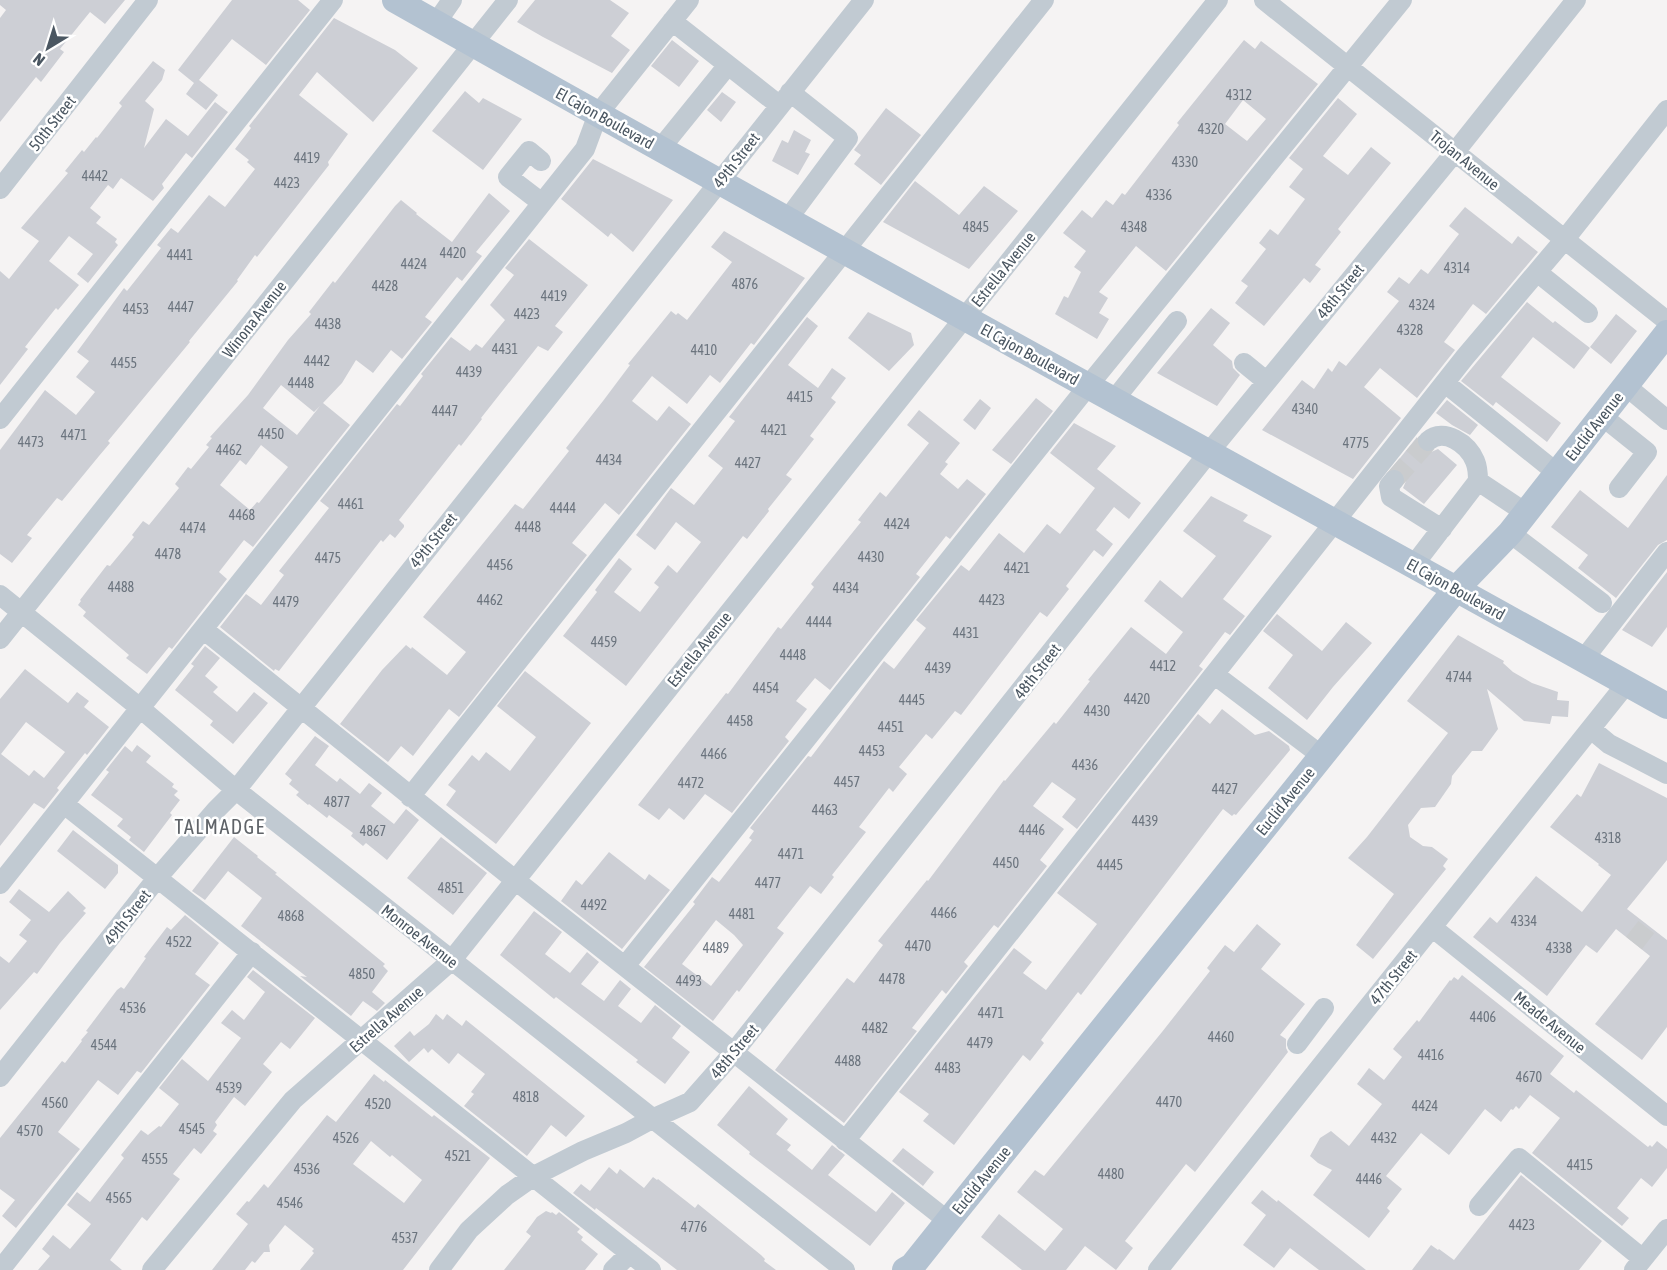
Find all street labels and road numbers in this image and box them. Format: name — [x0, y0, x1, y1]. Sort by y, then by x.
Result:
street label: El Cajon Boulevard — [552, 84, 657, 153]
street label: 50th Street — [25, 92, 79, 154]
street label: Trojan Avenue — [1426, 127, 1503, 194]
street label: 49th Street — [709, 129, 763, 191]
street label: Estrella Avenue — [967, 228, 1039, 310]
street label: 48th Street — [1313, 260, 1368, 322]
street label: Winona Avenue — [219, 277, 289, 361]
street label: El Cajon Boulevard — [977, 320, 1082, 389]
street label: Euclid Avenue — [1562, 388, 1626, 464]
street label: 49th Street — [406, 509, 461, 571]
street label: El Cajon Boulevard — [1403, 555, 1508, 624]
street label: Estrella Avenue — [663, 608, 735, 690]
street label: 48th Street — [1010, 640, 1064, 702]
street label: Euclid Avenue — [1252, 763, 1318, 839]
street label: 49th Street — [100, 886, 154, 948]
street label: Monroe Avenue — [378, 901, 462, 971]
street label: 47th Street — [1366, 946, 1421, 1008]
street label: Estrella Avenue — [346, 982, 426, 1056]
street label: Meade Avenue — [1511, 988, 1589, 1056]
street label: 48th Street — [706, 1020, 762, 1082]
street label: Euclid Avenue — [948, 1142, 1014, 1218]

